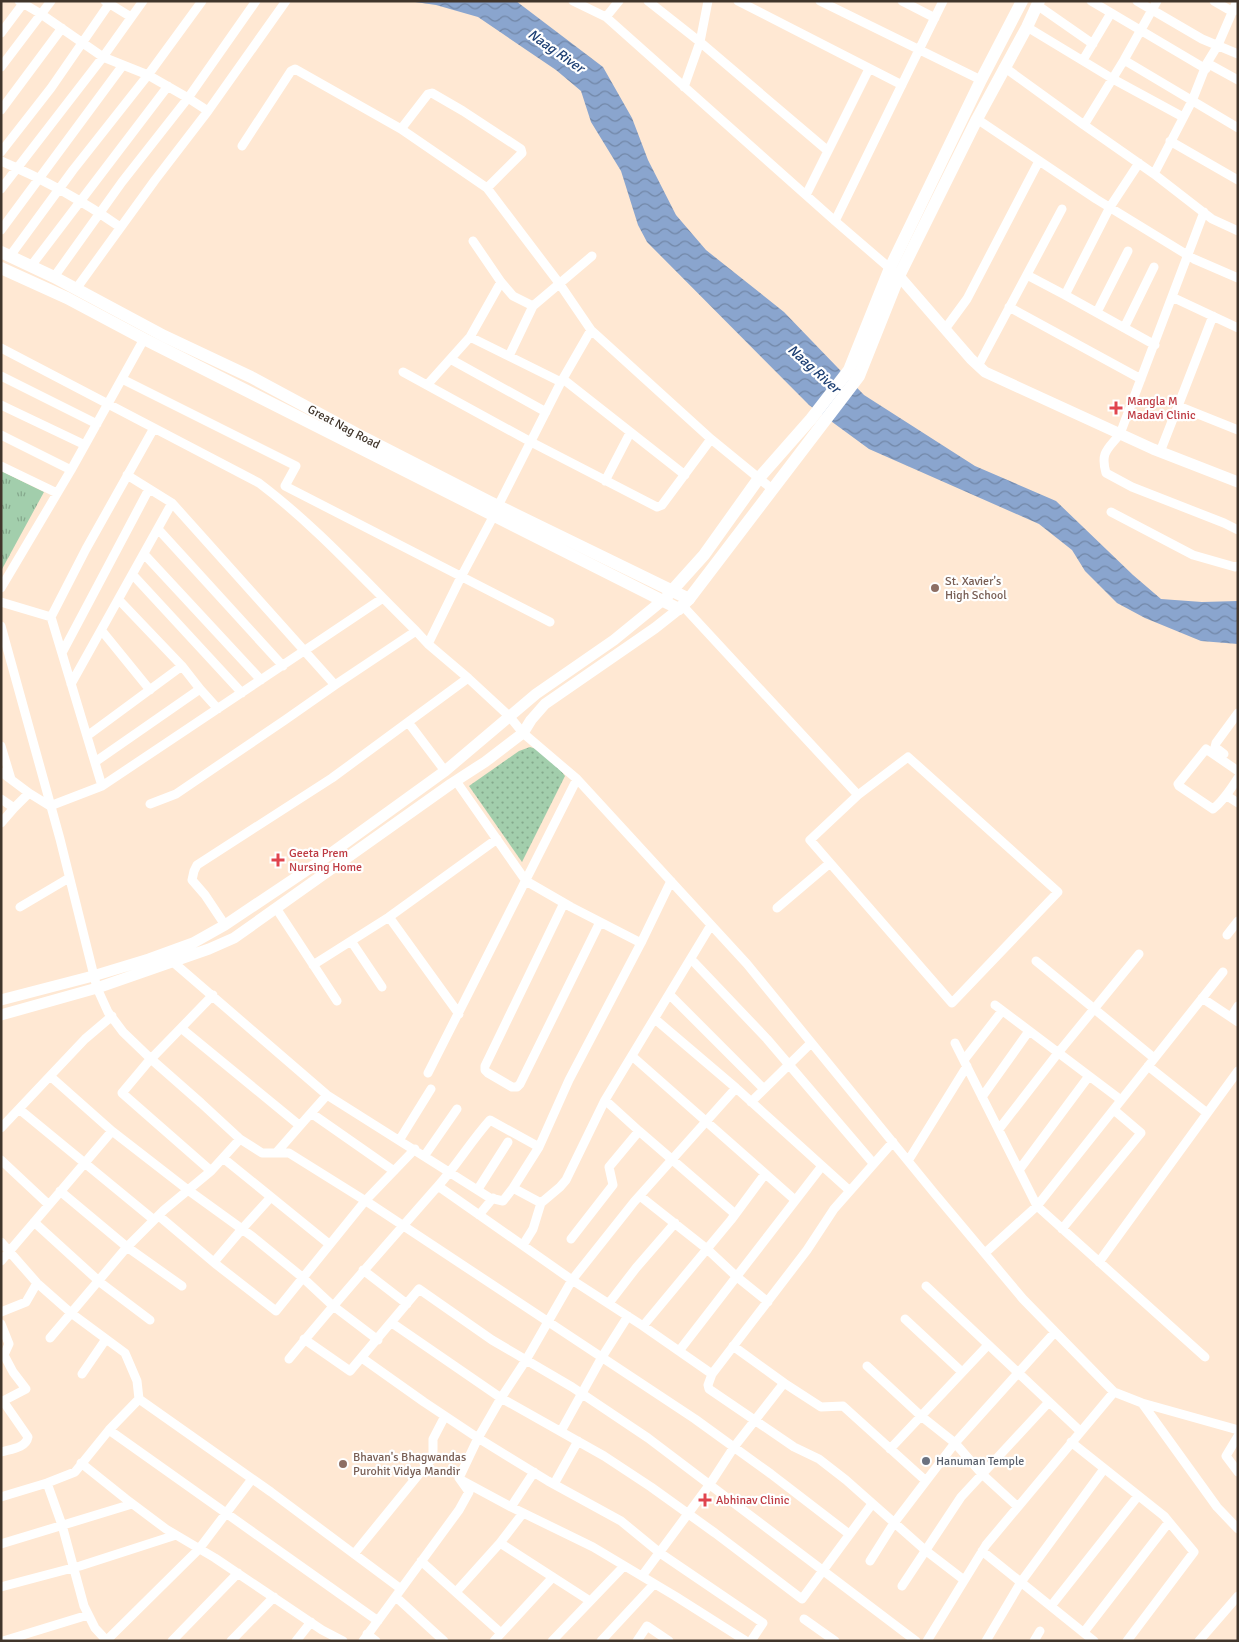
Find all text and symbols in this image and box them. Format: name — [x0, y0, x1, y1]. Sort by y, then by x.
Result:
water label: Naag River — [525, 26, 589, 78]
water label: Naag River — [784, 341, 845, 398]
place label: Mangla M Madavi Clinic — [1127, 394, 1196, 423]
street label: Great Nag Road — [305, 401, 383, 452]
marker: Mangla M Madavi Clinic — [1109, 401, 1123, 415]
place label: St. Xavier's High School — [945, 574, 1007, 603]
marker: St. Xavier's High School — [929, 582, 941, 594]
place label: Geeta Prem Nursing Home — [289, 846, 362, 875]
marker: Geeta Prem Nursing Home — [271, 853, 285, 867]
place label: Bhavan's Bhagwandas Purohit Vidya Mandir — [353, 1450, 466, 1479]
place label: Hanuman Temple — [936, 1454, 1024, 1469]
marker: Hanuman Temple — [920, 1455, 932, 1467]
marker: Bhavan's Bhagwandas Purohit Vidya Mandir — [337, 1458, 349, 1470]
marker: Abhinav Clinic — [698, 1493, 712, 1507]
place label: Abhinav Clinic — [716, 1493, 790, 1508]

